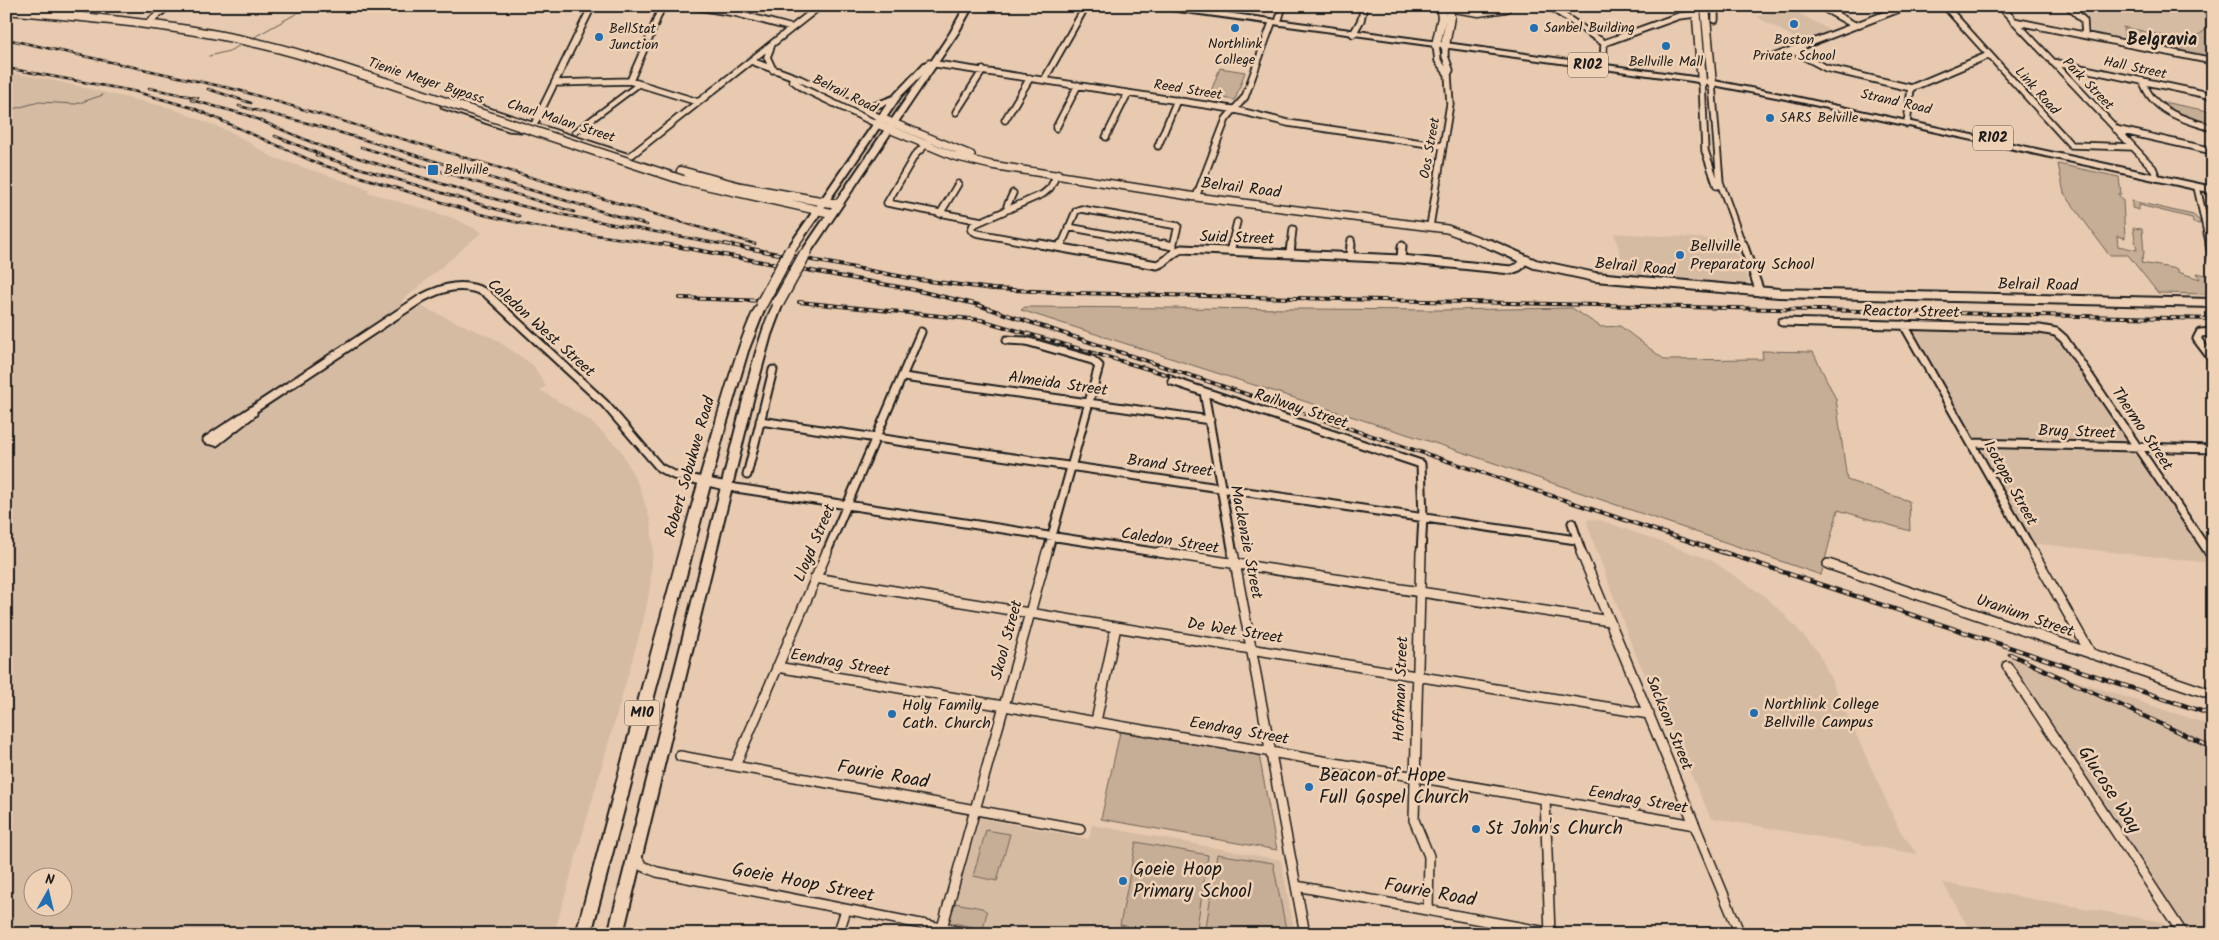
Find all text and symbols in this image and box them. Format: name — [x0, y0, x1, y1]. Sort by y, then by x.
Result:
place label: Sanbel Building — [1544, 17, 1635, 39]
place label: BellStat Junction — [609, 18, 659, 56]
marker: Boston Private School — [1788, 18, 1800, 30]
marker: Northlink College — [1229, 22, 1241, 34]
marker: Sanbel Building — [1528, 22, 1540, 34]
district label: Belgravia — [2127, 26, 2197, 55]
place label: Boston Private School — [1753, 29, 1836, 67]
marker: BellStat Junction — [593, 31, 605, 43]
place label: Northlink College — [1208, 33, 1263, 71]
marker: Bellville Mall — [1660, 40, 1672, 52]
place label: Bellville Mall — [1629, 51, 1704, 73]
street label: Hall Street — [2101, 51, 2169, 86]
street label: Tienie Meyer Bypass — [365, 52, 487, 110]
road number: R102 — [1568, 52, 1608, 78]
street label: Park Street — [2057, 52, 2119, 116]
street label: Link Road — [2009, 62, 2065, 121]
street label: Belrail Road — [809, 69, 882, 120]
street label: Reed Street — [1152, 74, 1224, 106]
street label: Strand Road — [1858, 83, 1935, 121]
street label: Charl Malan Street — [504, 93, 618, 149]
place label: SARS Belville — [1780, 107, 1859, 129]
marker: SARS Belville — [1764, 112, 1776, 124]
street label: Oos Street — [1414, 115, 1446, 180]
road number: R102 — [1973, 126, 2013, 150]
place label: Bellville — [444, 159, 489, 181]
marker: Bellville — [426, 163, 440, 177]
street label: Belrail Road — [1200, 171, 1283, 205]
street label: Suid Street — [1199, 224, 1276, 252]
place label: Bellville Preparatory School — [1690, 234, 1814, 277]
marker: Bellville Preparatory School — [1674, 249, 1686, 261]
street label: Belrail Road — [1594, 251, 1677, 283]
street label: Belrail Road — [1998, 272, 2079, 298]
street label: Caledon West Street — [481, 273, 601, 384]
street label: Reactor Street — [1862, 299, 1960, 325]
street label: Almeida Street — [1007, 365, 1110, 403]
street label: Railway Street — [1251, 382, 1352, 436]
street label: Thermo Street — [2105, 382, 2180, 477]
street label: Robert Sobukwe Road — [658, 392, 722, 541]
street label: Brug Street — [2038, 418, 2117, 446]
street label: Isotope Street — [1976, 436, 2044, 531]
street label: Brand Street — [1125, 448, 1215, 485]
street label: Mackenzie Street — [1223, 483, 1269, 602]
street label: Lloyd Street — [787, 499, 843, 586]
street label: Caledon Street — [1119, 521, 1222, 561]
street label: Uranium Street — [1973, 588, 2078, 645]
street label: Skool Street — [984, 597, 1030, 683]
street label: De Wet Street — [1185, 611, 1286, 651]
street label: Hoffman Street — [1387, 635, 1415, 742]
street label: Eendrag Street — [788, 642, 892, 684]
street label: Sackson Street — [1639, 672, 1700, 775]
place label: Northlink College Bellville Campus — [1764, 692, 1879, 735]
place label: Holy Family Cath. Church — [902, 693, 991, 736]
road number: M10 — [624, 700, 660, 726]
marker: Northlink College Bellville Campus — [1748, 707, 1760, 719]
marker: Holy Family Cath. Church — [886, 708, 898, 720]
street label: Eendrag Street — [1187, 710, 1291, 752]
street label: Glucose Way — [2069, 740, 2149, 841]
street label: Fourie Road — [835, 752, 932, 798]
place label: Beacon of Hope Full Gospel Church — [1319, 761, 1469, 813]
street label: Eendrag Street — [1586, 779, 1690, 821]
marker: Beacon of Hope Full Gospel Church — [1303, 781, 1315, 793]
place label: St John's Church — [1486, 814, 1623, 844]
marker: St John's Church — [1470, 823, 1482, 835]
street label: Goeie Hoop Street — [729, 855, 877, 912]
place label: Goeie Hoop Primary School — [1133, 855, 1252, 907]
north arrow — [22, 868, 72, 918]
text: N — [44, 869, 56, 892]
street label: Fourie Road — [1382, 870, 1479, 916]
marker: Goeie Hoop Primary School — [1117, 875, 1129, 887]

